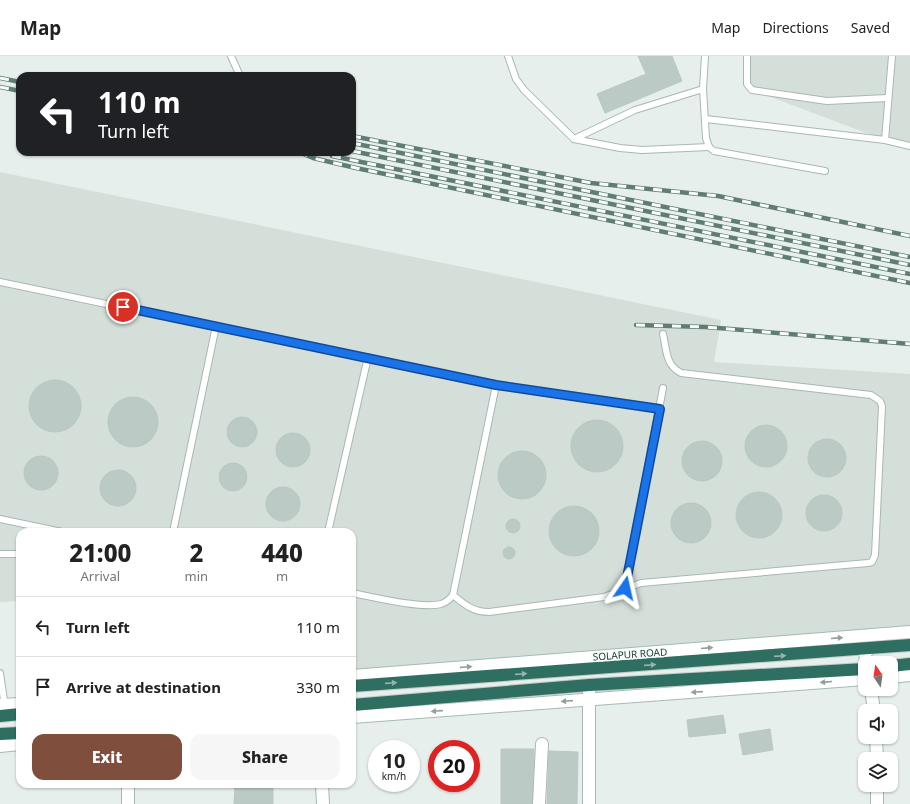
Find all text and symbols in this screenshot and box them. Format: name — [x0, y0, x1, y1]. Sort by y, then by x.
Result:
text: Map — [20, 15, 61, 41]
text: Map — [711, 18, 740, 37]
text: Directions — [762, 18, 829, 37]
text: Saved — [851, 18, 890, 37]
text: 110 m — [98, 83, 181, 121]
icon: left — [32, 88, 84, 140]
text: Turn left — [98, 119, 169, 143]
pin — [106, 290, 140, 324]
icon: arrive — [112, 296, 134, 318]
text: 21:00 — [69, 536, 131, 569]
text: 2 — [189, 536, 203, 569]
text: 440 — [261, 536, 303, 569]
text: Arrival — [80, 567, 120, 585]
text: min — [185, 567, 208, 585]
text: m — [276, 567, 288, 585]
position arrow — [604, 567, 646, 609]
icon: left — [32, 616, 54, 638]
text: Turn left — [66, 617, 130, 637]
text: 110 m — [296, 617, 340, 637]
one-way arrow — [831, 634, 843, 641]
street label: SOLAPUR ROAD — [592, 644, 668, 664]
one-way arrow — [701, 645, 713, 652]
one-way arrow — [774, 652, 786, 659]
north arrow — [858, 656, 898, 696]
map controls — [858, 656, 898, 792]
one-way arrow — [644, 662, 656, 669]
one-way arrow — [460, 663, 472, 670]
one-way arrow — [515, 671, 527, 678]
icon: arrive — [32, 676, 54, 698]
text: Arrive at destination — [66, 677, 221, 697]
text: 330 m — [296, 677, 340, 697]
one-way arrow — [820, 679, 832, 685]
one-way arrow — [385, 680, 397, 687]
one-way arrow — [690, 688, 703, 695]
one-way arrow — [561, 698, 573, 705]
button: sound — [858, 704, 898, 744]
one-way arrow — [431, 707, 443, 714]
button: Exit — [32, 734, 182, 780]
button: Share — [190, 734, 340, 780]
speed limit sign: 20 — [428, 740, 480, 792]
text: 10 — [383, 747, 405, 774]
button: layers — [858, 752, 898, 792]
text: km/h — [382, 769, 406, 783]

